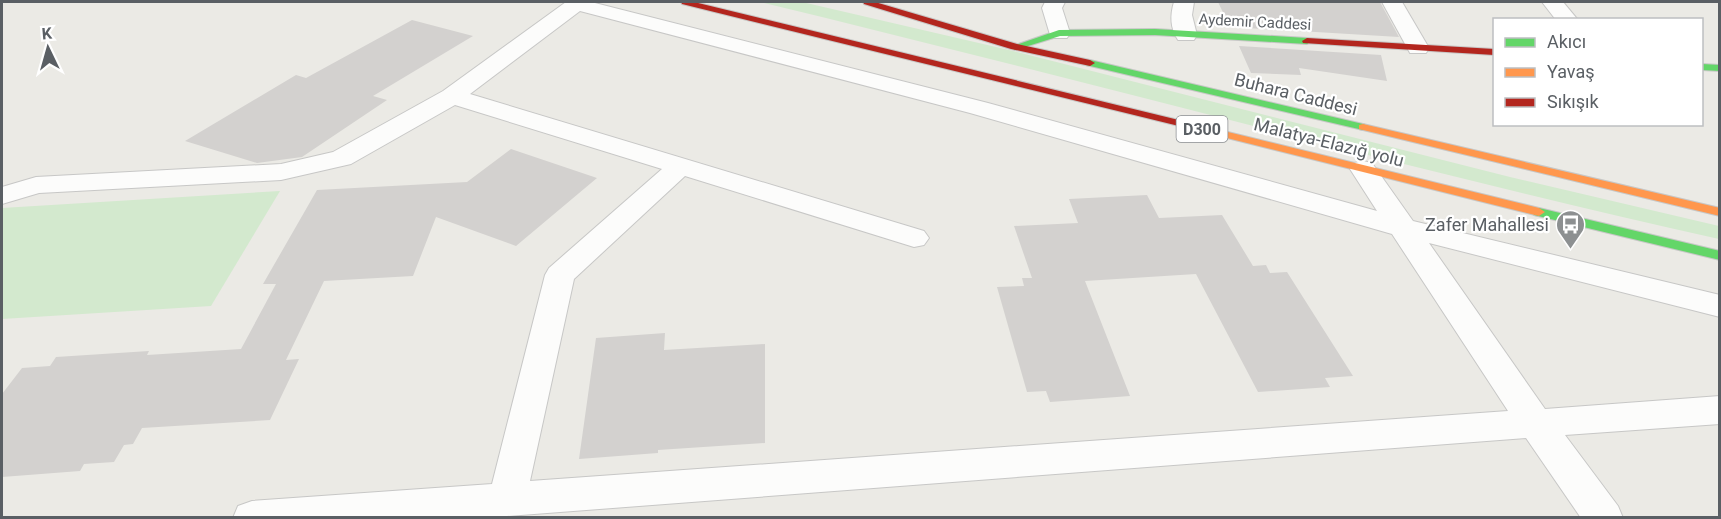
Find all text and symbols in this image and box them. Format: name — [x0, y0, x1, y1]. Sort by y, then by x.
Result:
street label: Aydemir Caddesi — [1198, 10, 1312, 34]
north arrow — [18, 18, 78, 78]
legend — [1493, 18, 1703, 126]
text: K — [41, 24, 53, 43]
text: Akıcı — [1547, 31, 1586, 52]
text: Yavaş — [1547, 61, 1595, 82]
street label: Buhara Caddesi — [1232, 69, 1360, 119]
text: Sıkışık — [1547, 91, 1599, 112]
street label: Malatya-Elazığ yolu — [1252, 113, 1406, 171]
road number: D300 — [1176, 116, 1228, 142]
bus stop icon: Zafer Mahallesi — [1554, 208, 1586, 250]
place label: Zafer Mahallesi — [1425, 214, 1549, 235]

